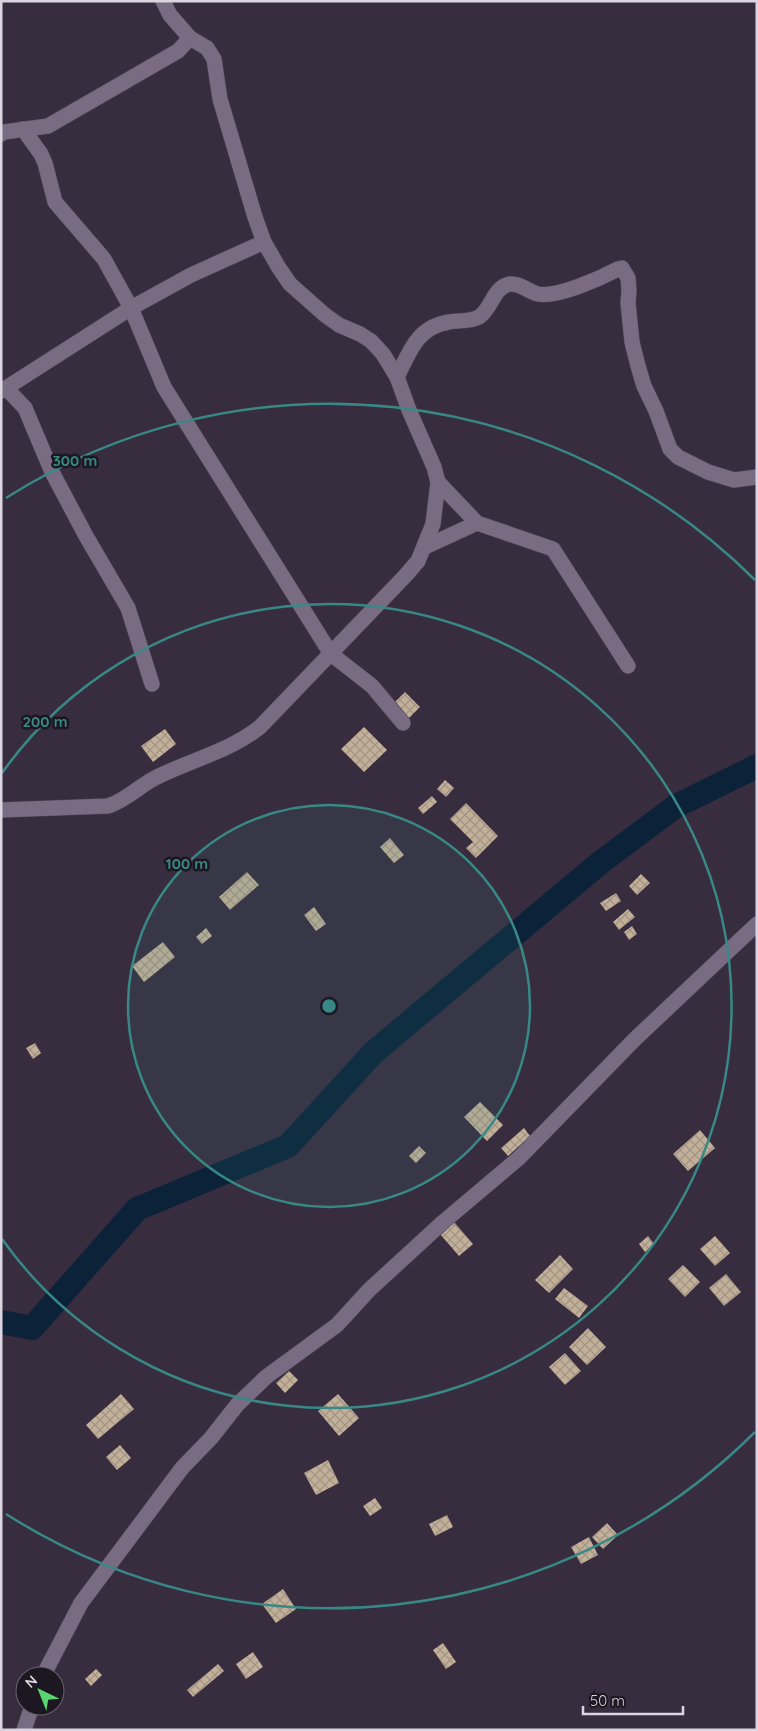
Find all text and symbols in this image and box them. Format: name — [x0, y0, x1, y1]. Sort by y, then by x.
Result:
text: 300 m — [53, 451, 97, 470]
text: 200 m — [23, 712, 68, 731]
text: 100 m — [166, 854, 208, 873]
centre of rings — [320, 997, 338, 1015]
north arrow — [15, 1666, 65, 1716]
text: N — [21, 1671, 41, 1692]
scale bar — [583, 1684, 683, 1716]
text: 50 m — [590, 1691, 625, 1710]

